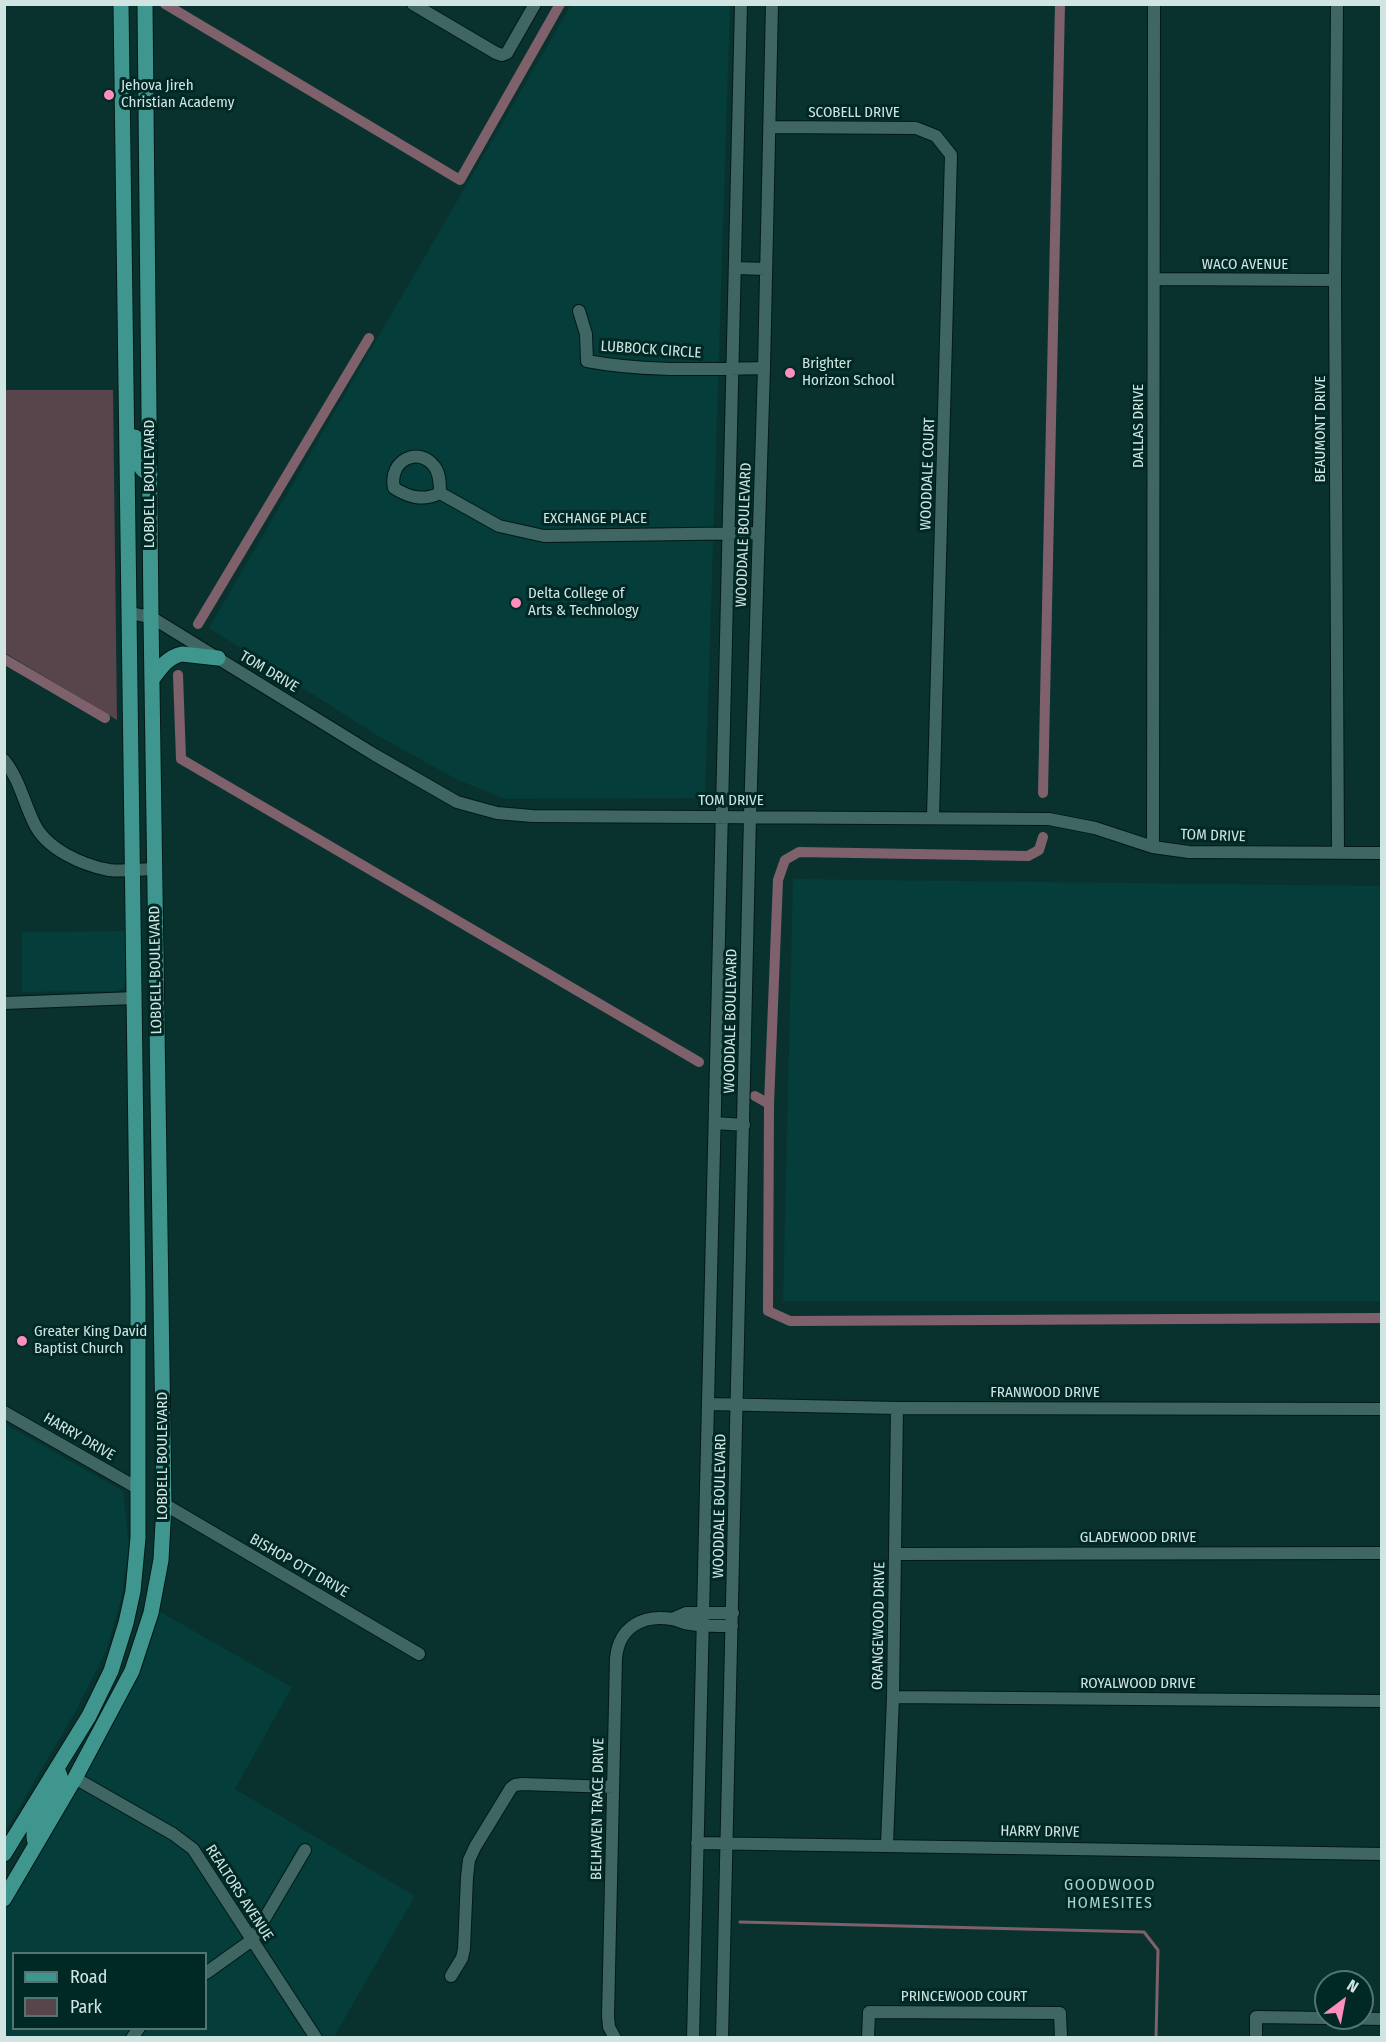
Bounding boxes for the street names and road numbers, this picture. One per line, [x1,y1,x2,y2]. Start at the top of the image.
street label: SCOBELL DRIVE [808,104,900,122]
street label: WACO AVENUE [1202,256,1288,274]
street label: LUBBOCK CIRCLE [600,338,702,362]
street label: BEAUMONT DRIVE [1312,376,1330,482]
street label: DALLAS DRIVE [1130,384,1148,468]
street label: WOODDALE COURT [917,417,939,531]
street label: LOBDELL BOULEVARD [141,420,159,548]
street label: WOODDALE BOULEVARD [732,462,756,608]
street label: EXCHANGE PLACE [543,510,647,528]
street label: TOM DRIVE [236,647,302,697]
street label: TOM DRIVE [698,792,764,810]
street label: TOM DRIVE [1180,826,1246,846]
street label: LOBDELL BOULEVARD [146,906,166,1034]
street label: WOODDALE BOULEVARD [721,948,741,1094]
street label: FRANWOOD DRIVE [990,1384,1100,1402]
street label: LOBDELL BOULEVARD [154,1392,172,1520]
street label: HARRY DRIVE [40,1409,118,1465]
street label: WOODDALE BOULEVARD [710,1433,730,1579]
street label: GLADEWOOD DRIVE [1080,1529,1196,1547]
street label: BISHOP OTT DRIVE [246,1530,352,1602]
street label: ORANGEWOOD DRIVE [869,1562,889,1690]
street label: ROYALWOOD DRIVE [1080,1675,1196,1693]
street label: BELHAVEN TRACE DRIVE [588,1738,608,1880]
street label: HARRY DRIVE [1000,1822,1080,1842]
street label: REALTORS AVENUE [201,1842,277,1944]
street label: PRINCEWOOD COURT [901,1988,1027,2006]

